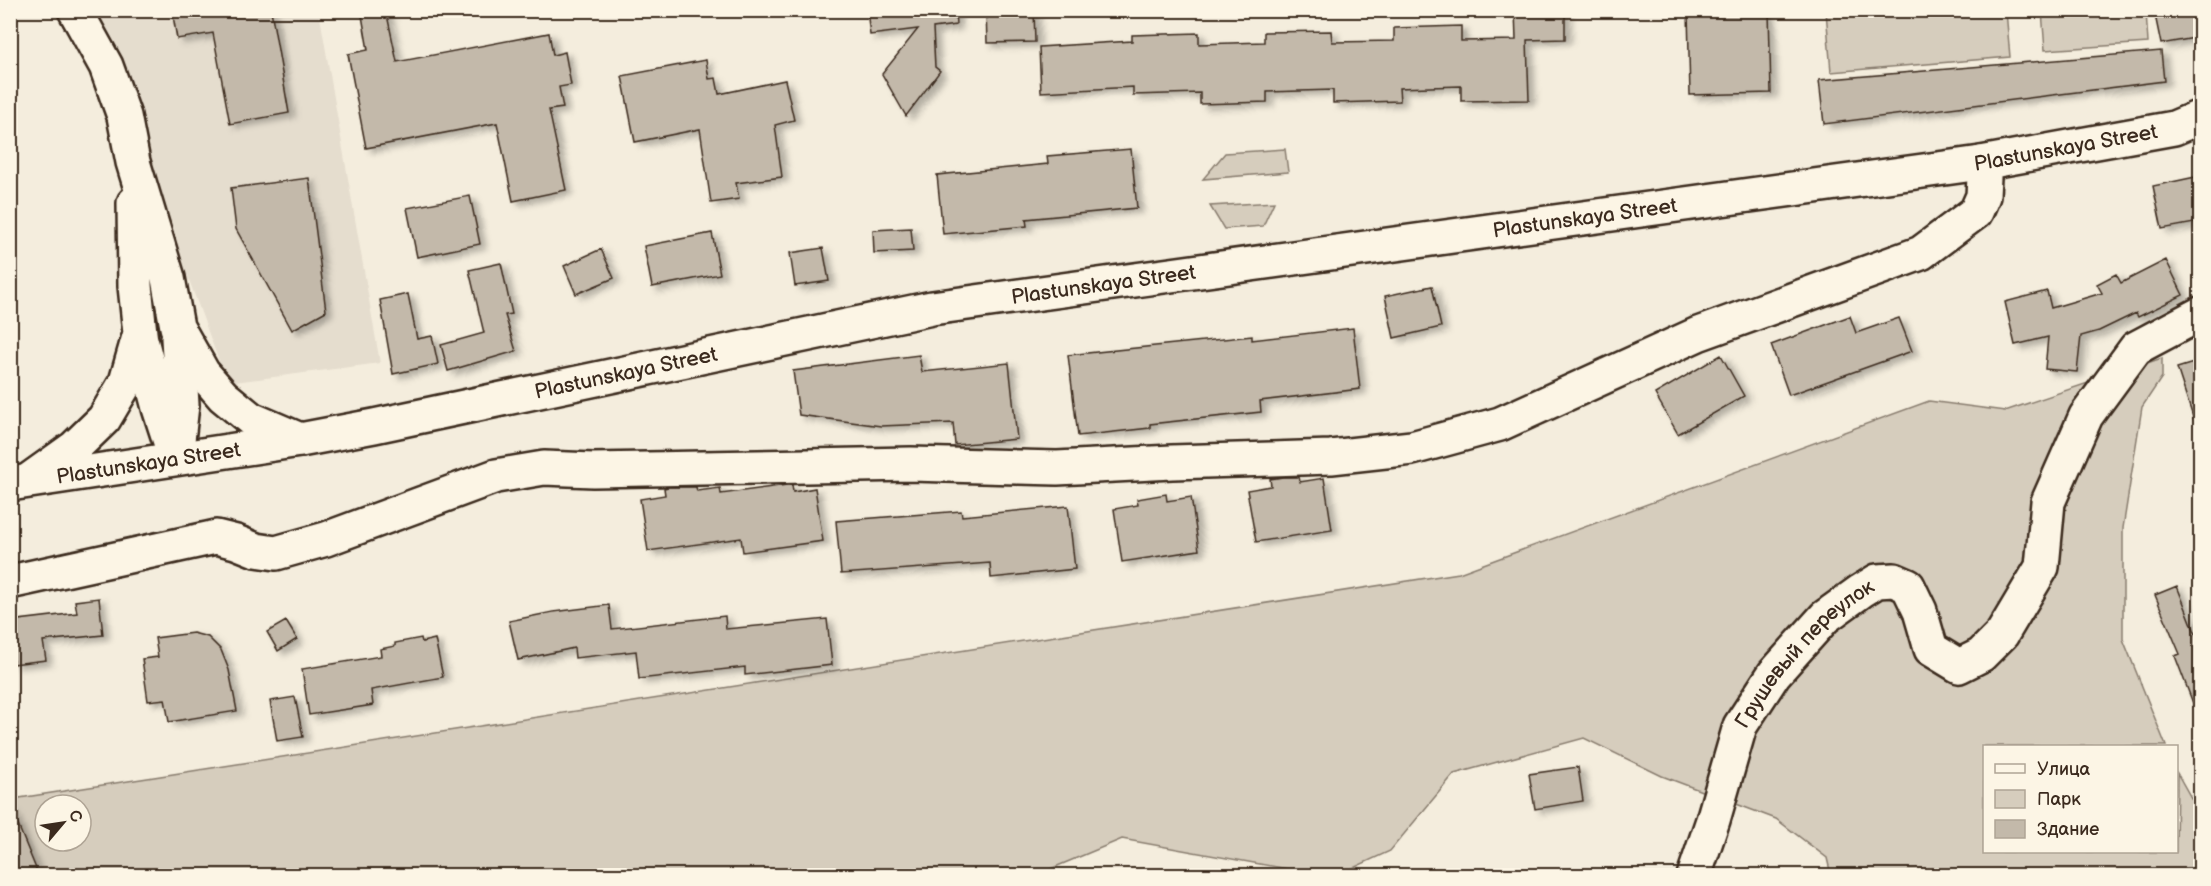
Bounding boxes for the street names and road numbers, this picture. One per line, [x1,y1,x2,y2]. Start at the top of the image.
street label: Plastunskaya Street [1972,119,2160,176]
street label: Plastunskaya Street [1491,193,1679,243]
street label: Plastunskaya Street [1010,259,1198,309]
street label: Plastunskaya Street [532,341,720,404]
street label: Plastunskaya Street [55,437,243,489]
street label: Грушевый переулок [1730,573,1879,733]

